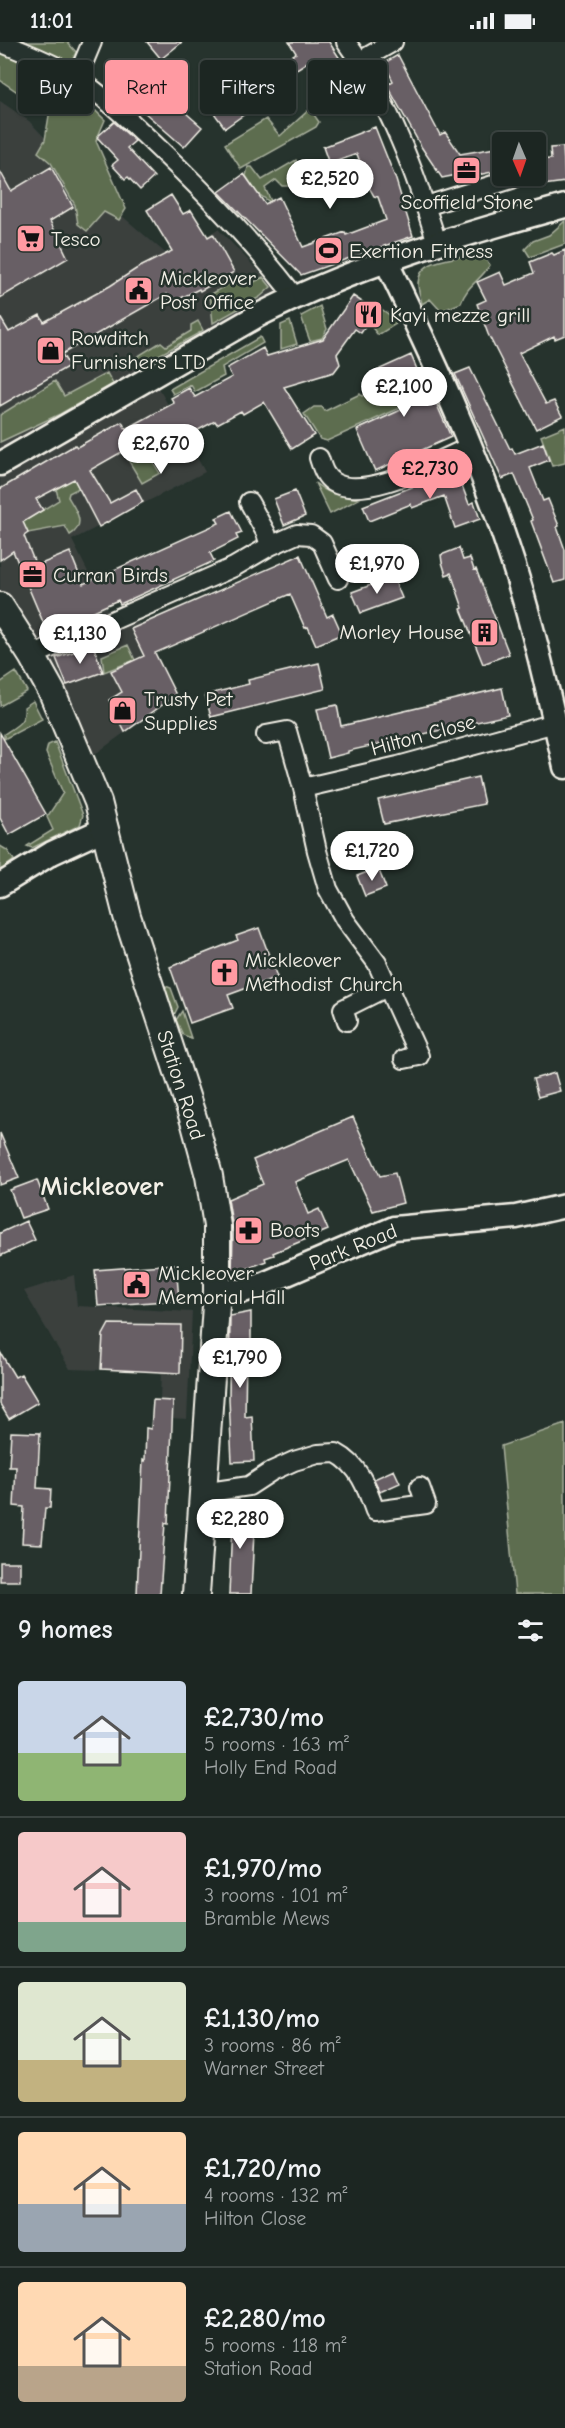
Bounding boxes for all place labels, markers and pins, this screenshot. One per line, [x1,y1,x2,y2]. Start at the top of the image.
office icon: Scoffield Stone [451,155,483,187]
pin: £2,520 [281,159,379,210]
place label: Scoffield Stone [401,190,533,214]
supermarket icon: Tesco [14,223,46,255]
place label: Tesco [51,227,101,251]
sports icon: Exertion Fitness [312,235,344,267]
place label: Exertion Fitness [349,239,493,263]
place label: Mickleover Post Office [160,266,257,314]
public building icon: Mickleover Post Office [123,274,155,306]
restaurant icon: Kayi mezze grill [353,299,385,331]
place label: Kayi mezze grill [390,303,530,327]
place label: Rowditch Furnishers LTD [71,326,206,374]
shop icon: Rowditch Furnishers LTD [34,334,66,366]
pin: £2,100 [355,367,453,418]
pin: £2,670 [112,424,210,475]
pin: £2,730 [381,449,479,500]
pin: £1,970 [328,544,426,595]
office icon: Curran Birds [16,559,48,591]
place label: Curran Birds [53,563,168,587]
pin: £1,130 [31,614,129,665]
building icon: Morley House [469,616,501,648]
place label: Morley House [339,620,464,644]
place label: Trusty Pet Supplies [144,687,234,735]
shop icon: Trusty Pet Supplies [107,695,139,727]
pin: £1,720 [323,831,421,882]
place label: Mickleover Methodist Church [245,948,403,996]
church icon: Mickleover Methodist Church [208,956,240,988]
pharmacy icon: Boots [233,1214,265,1246]
place label: Boots [270,1218,320,1242]
place label: Mickleover Memorial Hall [158,1261,285,1309]
public building icon: Mickleover Memorial Hall [121,1269,153,1301]
pin: £1,790 [191,1338,289,1389]
pin: £2,280 [191,1499,289,1550]

